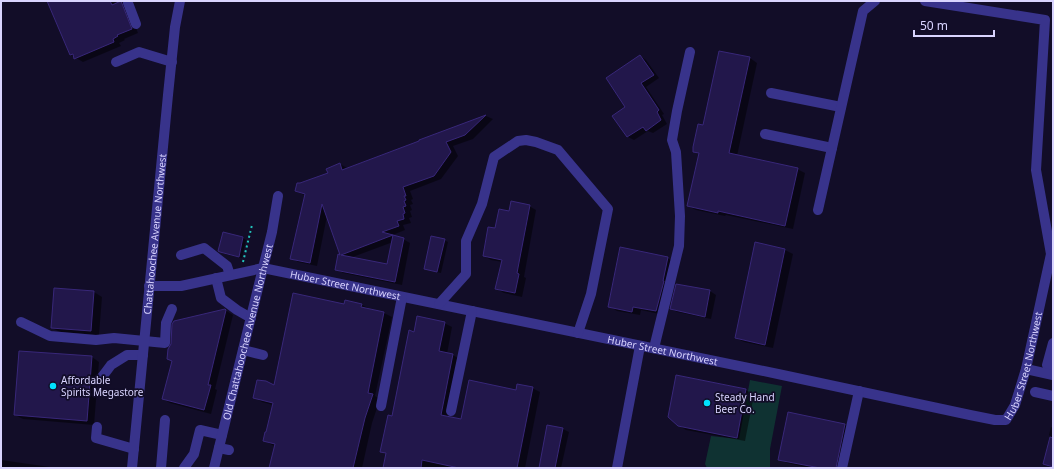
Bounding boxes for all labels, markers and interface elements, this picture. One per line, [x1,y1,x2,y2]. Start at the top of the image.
scale bar [914,12,994,38]
text: 50 m [920,17,948,34]
street label: Chattahoochee Avenue Northwest [140,153,169,315]
street label: Old Chattahoochee Avenue Northwest [219,242,276,421]
street label: Huber Street Northwest [289,267,402,303]
street label: Huber Street Northwest [1001,310,1045,423]
street label: Huber Street Northwest [606,332,719,369]
place label: Affordable Spirits Megastore [61,373,144,399]
marker: Affordable Spirits Megastore [48,381,58,391]
place label: Steady Hand Beer Co. [715,390,775,416]
marker: Steady Hand Beer Co. [702,398,712,408]

